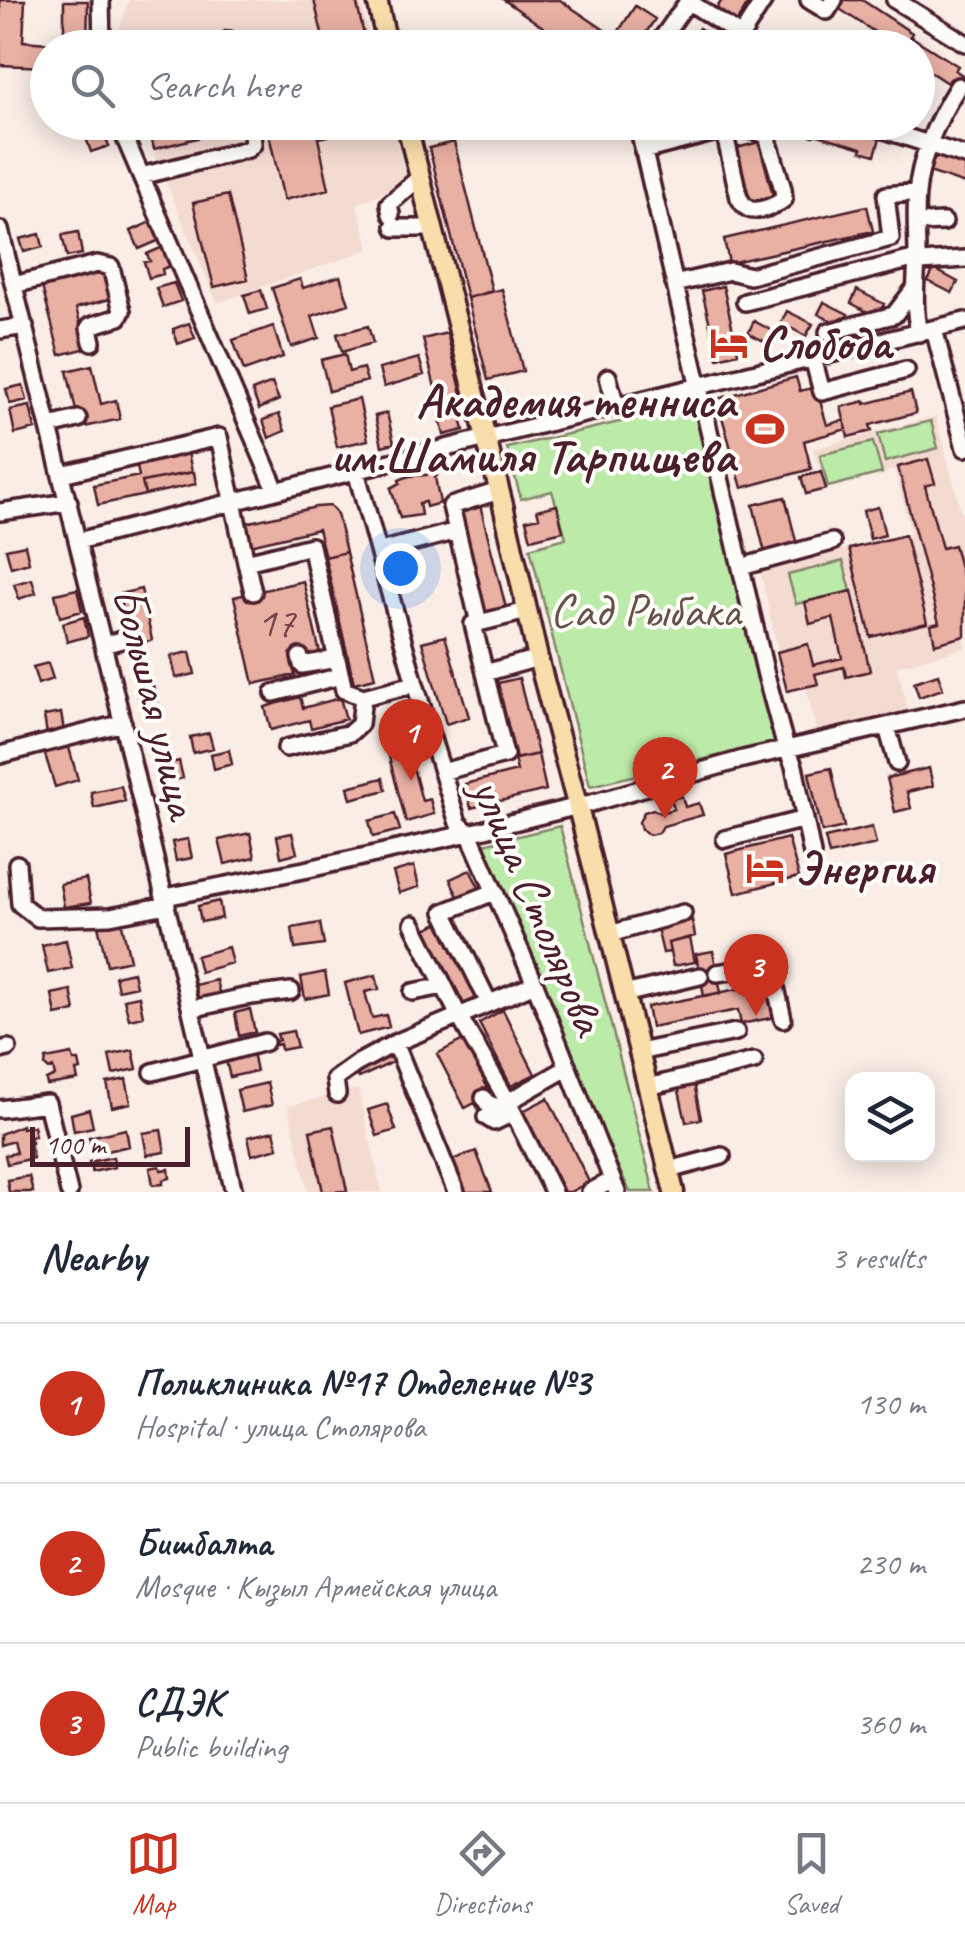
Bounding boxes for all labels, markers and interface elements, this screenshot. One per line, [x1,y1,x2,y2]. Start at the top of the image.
search box [30,30,935,140]
icon: search [65,58,120,113]
text: Search here [145,62,300,109]
place label: Слобода [759,313,895,373]
hotel icon: Слобода [708,322,750,364]
place label: Академия тенниса им.Шамиля Тарпищева [331,371,739,486]
sports icon: Академия тенниса им.Шамиля Тарпищева [744,408,786,450]
your location [375,543,426,594]
street label: Большая улица [98,580,215,828]
park label: Сад Рыбака [550,580,743,640]
house number: 17 [257,596,297,649]
pin: 1 [378,698,444,781]
pin: 2 [632,736,698,819]
street label: улица Столярова [457,766,621,1046]
place label: Энергия [795,838,937,898]
hotel icon: Энергия [744,847,786,889]
pin: 3 [724,934,788,1016]
map controls [845,1072,935,1162]
button: layers [845,1072,935,1162]
scale bar [30,1122,190,1166]
text: 100 m [45,1127,105,1162]
text: Nearby [40,1231,146,1284]
text: 3 results [831,1237,925,1278]
text: Поликлиника №17 Отделение №3 [135,1359,590,1406]
text: 1 [65,1383,80,1424]
text: 130 m [856,1383,925,1424]
text: Hospital · улица Столярова [135,1406,426,1447]
text: Бишбалта [135,1519,272,1566]
text: 2 [65,1543,80,1584]
text: 230 m [856,1543,925,1584]
text: Mosque · Кызыл Армейская улица [135,1566,496,1607]
text: СДЭК [135,1679,222,1726]
text: 3 [65,1703,80,1744]
text: 360 m [856,1703,925,1744]
text: Public building [135,1726,287,1767]
tab: Map [126,1826,181,1921]
tab: Directions [434,1826,531,1921]
tab: Saved [784,1826,839,1921]

